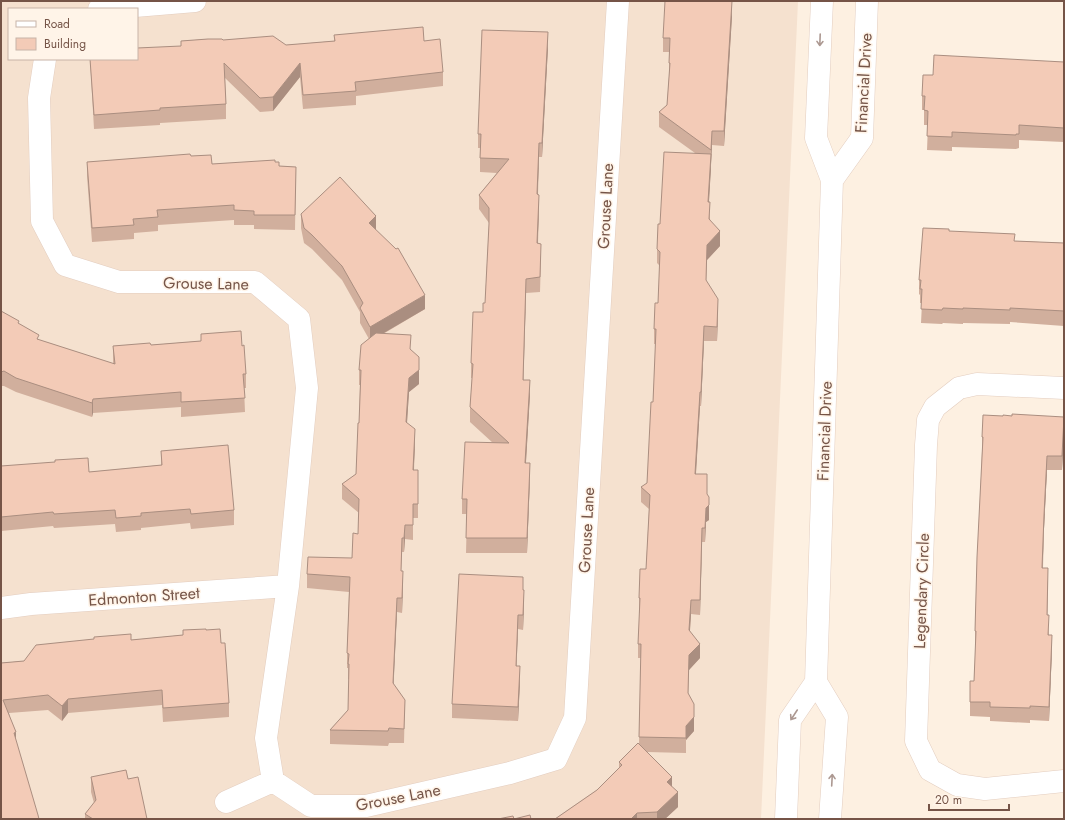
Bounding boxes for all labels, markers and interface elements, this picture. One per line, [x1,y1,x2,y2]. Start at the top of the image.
legend [8,8,138,60]
text: Road [44,15,70,33]
street label: Financial Drive [849,32,878,134]
one-way arrow [816,33,824,46]
text: Building [44,35,86,53]
street label: Grouse Lane [592,163,619,249]
street label: Grouse Lane [163,271,249,296]
street label: Financial Drive [811,381,838,481]
street label: Grouse Lane [573,487,600,573]
street label: Legendary Circle [908,533,935,649]
street label: Edmonton Street [88,581,201,612]
one-way arrow [790,709,798,720]
one-way arrow [829,774,836,787]
street label: Grouse Lane [354,778,442,817]
scale bar [929,786,1009,812]
text: 20 m [935,791,962,809]

